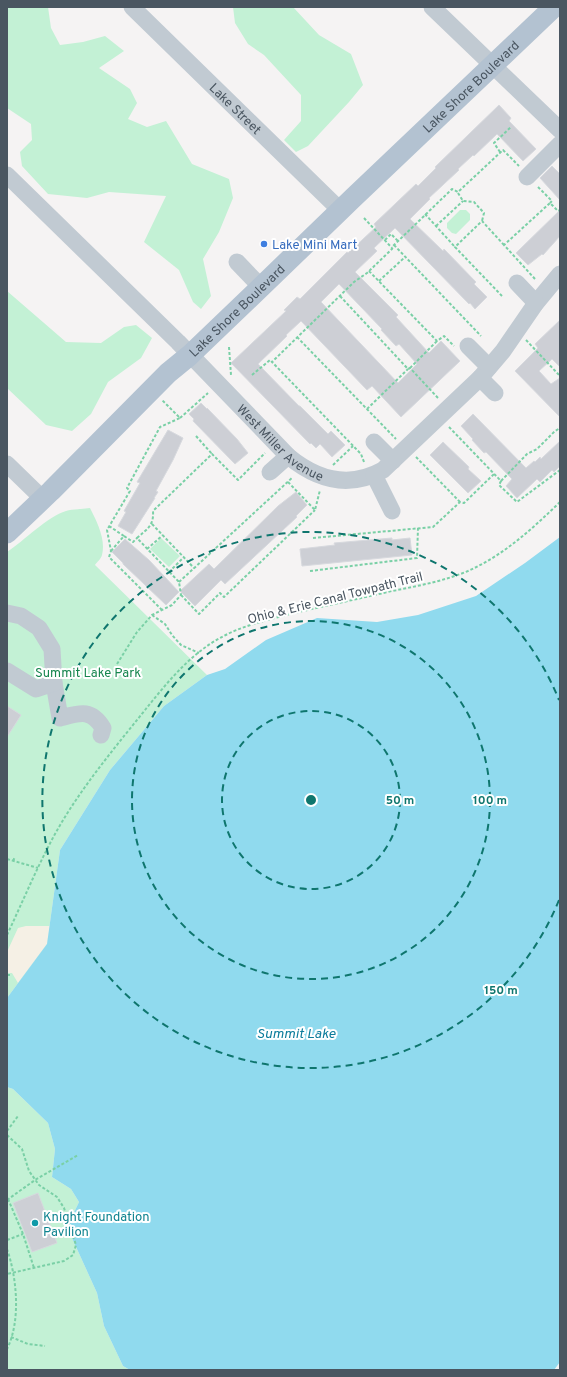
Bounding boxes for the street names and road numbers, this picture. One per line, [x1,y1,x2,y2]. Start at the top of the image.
street label: Lake Shore Boulevard [421,38,523,137]
street label: Lake Street [205,81,264,139]
street label: Lake Shore Boulevard [187,262,289,361]
street label: West Miller Avenue [232,402,325,486]
street label: Ohio & Erie Canal Towpath Trail [246,569,425,629]

